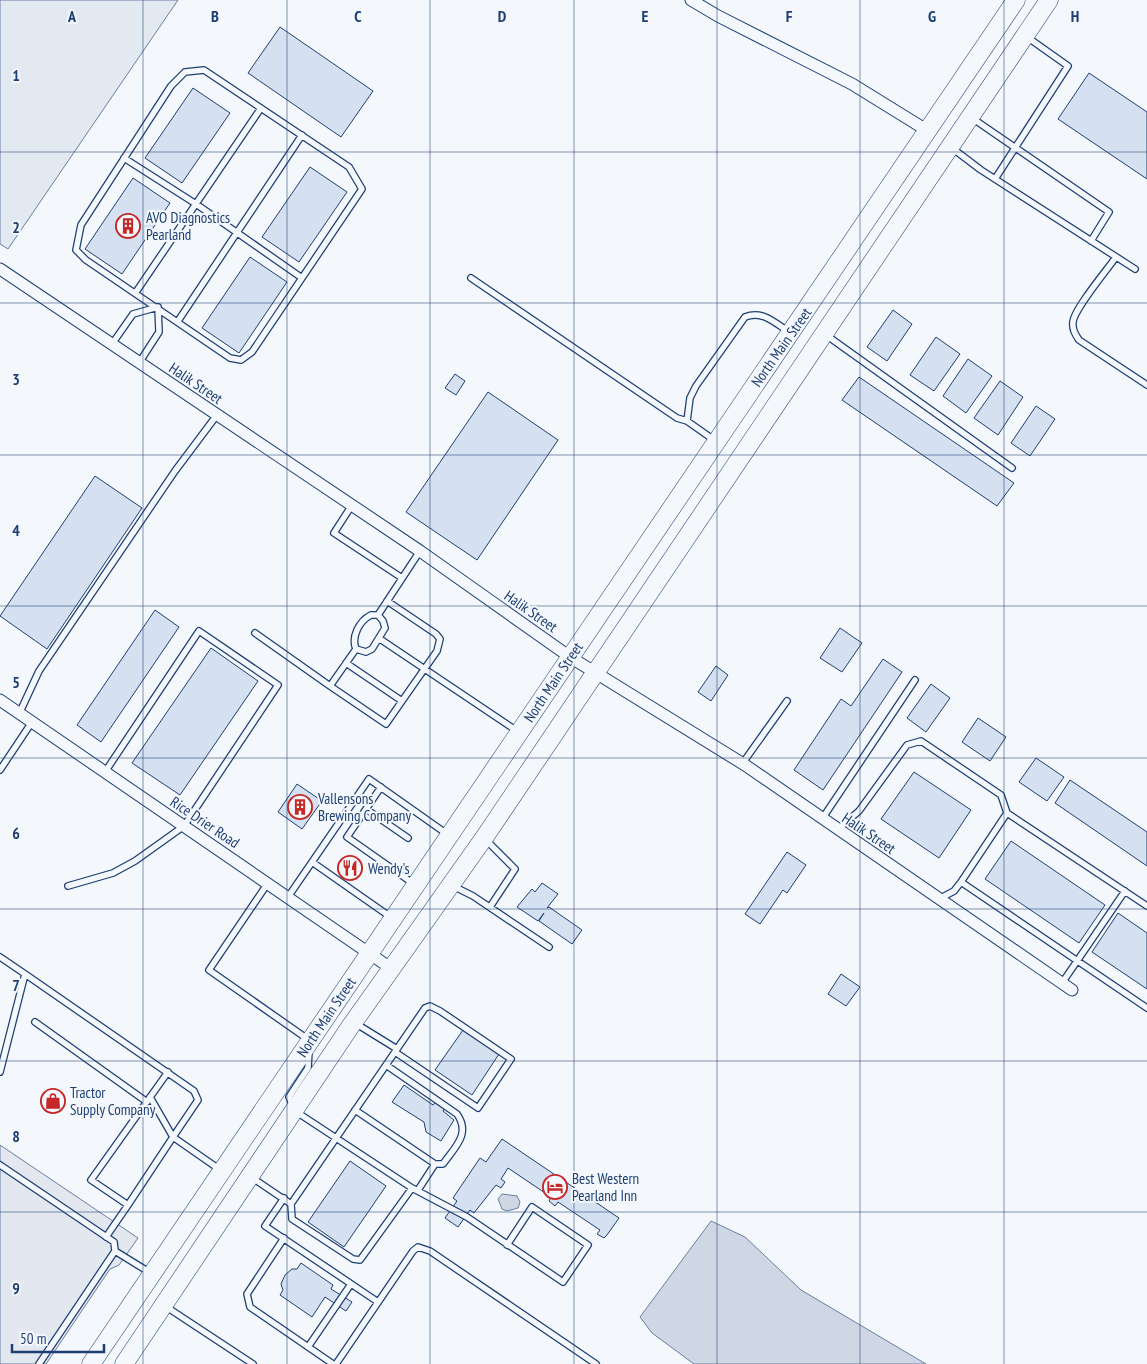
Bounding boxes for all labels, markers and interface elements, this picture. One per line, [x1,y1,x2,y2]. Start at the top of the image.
text: A [67,6,77,26]
text: B [211,6,219,26]
text: C [354,6,362,26]
text: D [498,6,507,26]
text: E [642,6,649,26]
text: F [786,6,793,26]
text: G [928,6,936,26]
text: H [1071,6,1079,26]
text: 1 [12,65,20,85]
place label: AVO Diagnostics Pearland [146,208,230,244]
building icon: AVO Diagnostics Pearland [115,213,141,239]
text: 2 [12,217,20,237]
street label: North Main Street [747,304,815,390]
street label: Halik Street [166,358,226,408]
text: 3 [12,369,20,389]
text: 4 [12,520,20,540]
street label: Halik Street [501,586,561,636]
street label: North Main Street [519,638,587,726]
text: 5 [12,672,20,692]
place label: Vallensons Brewing Company [317,789,411,825]
street label: Rice Drier Road [167,792,243,852]
building icon: Vallensons Brewing Company [287,794,313,820]
street label: Halik Street [839,808,899,858]
text: 6 [12,823,20,843]
restaurant icon: Wendy's [337,855,363,881]
place label: Wendy's [368,859,409,878]
street label: North Main Street [292,973,360,1061]
text: 7 [12,975,20,995]
place label: Tractor Supply Company [70,1083,156,1119]
shop icon: Tractor Supply Company [40,1088,66,1114]
text: 8 [12,1126,20,1146]
place label: Best Western Pearland Inn [572,1169,639,1205]
hotel icon: Best Western Pearland Inn [542,1174,568,1200]
text: 9 [12,1278,20,1298]
scale bar [12,1322,105,1354]
text: 50 m [20,1329,46,1348]

